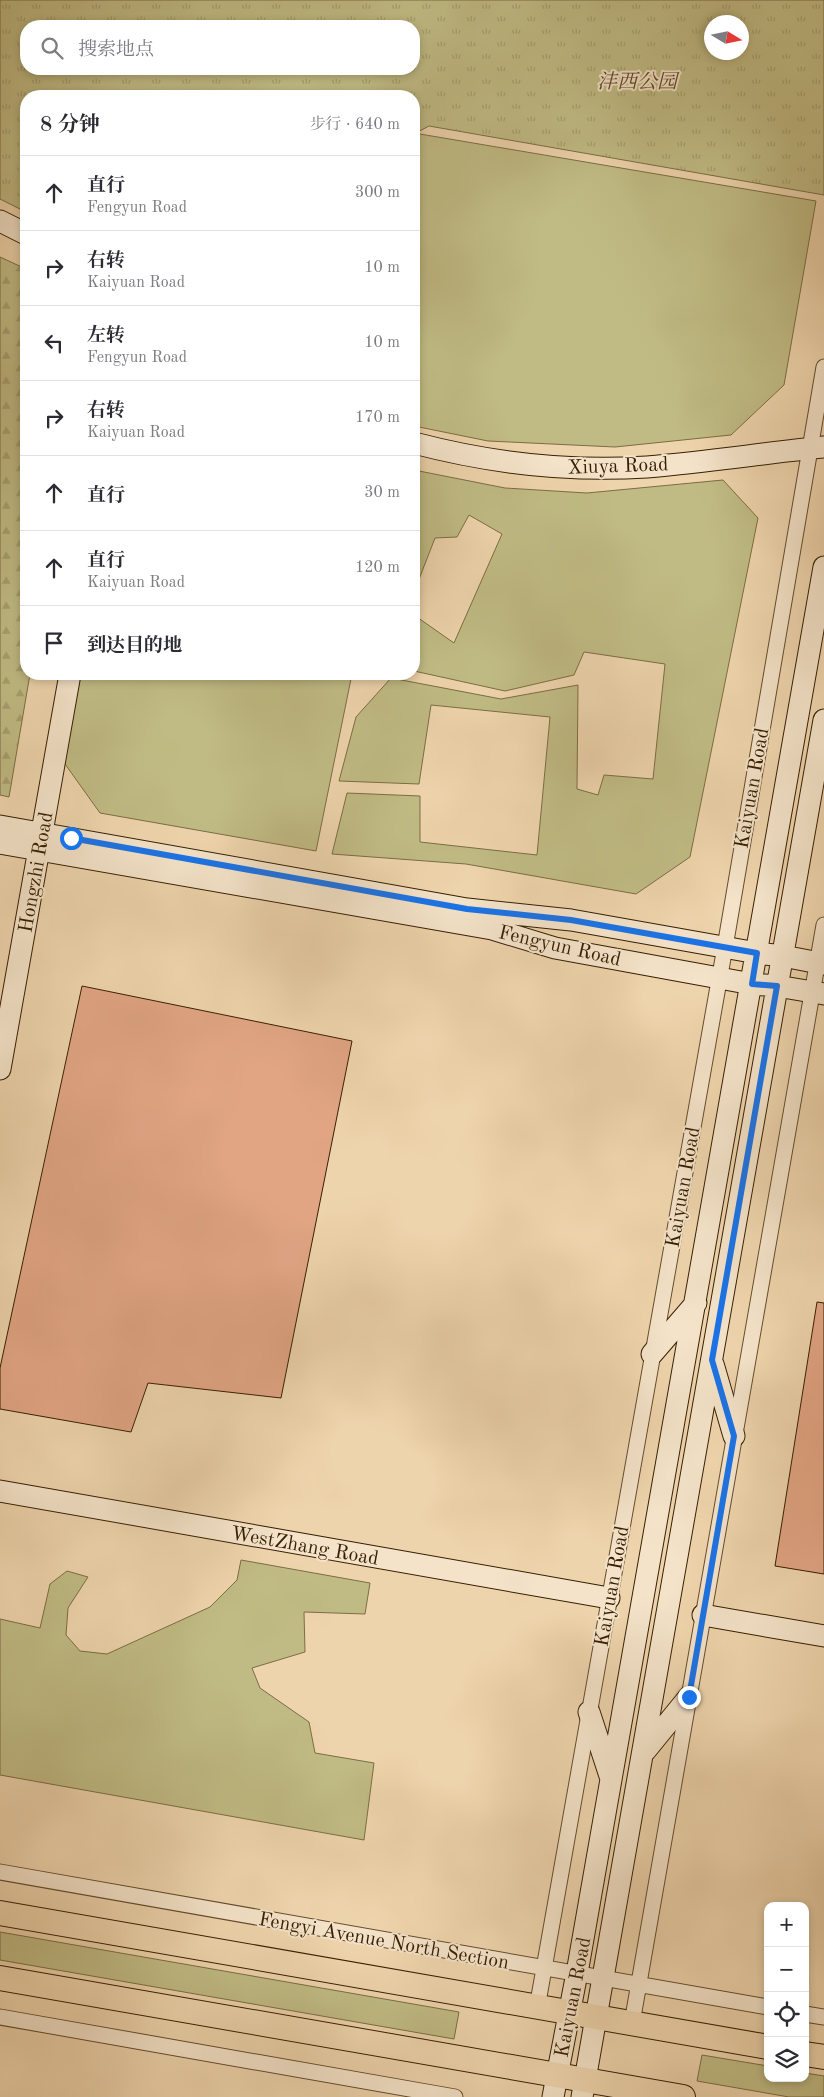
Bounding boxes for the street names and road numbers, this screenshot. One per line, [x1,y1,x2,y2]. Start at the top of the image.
street label: Xiuya Road [567,455,669,479]
street label: Kaiyuan Road [732,726,773,850]
street label: Hongzhi Road [16,810,57,934]
street label: Fengyun Road [496,923,623,971]
street label: Kaiyuan Road [663,1125,704,1249]
street label: WestZhang Road [229,1524,380,1570]
street label: Kaiyuan Road [592,1524,633,1648]
street label: Fengyi Avenue North Section [257,1910,511,1974]
street label: Kaiyuan Road [552,1935,595,2059]

